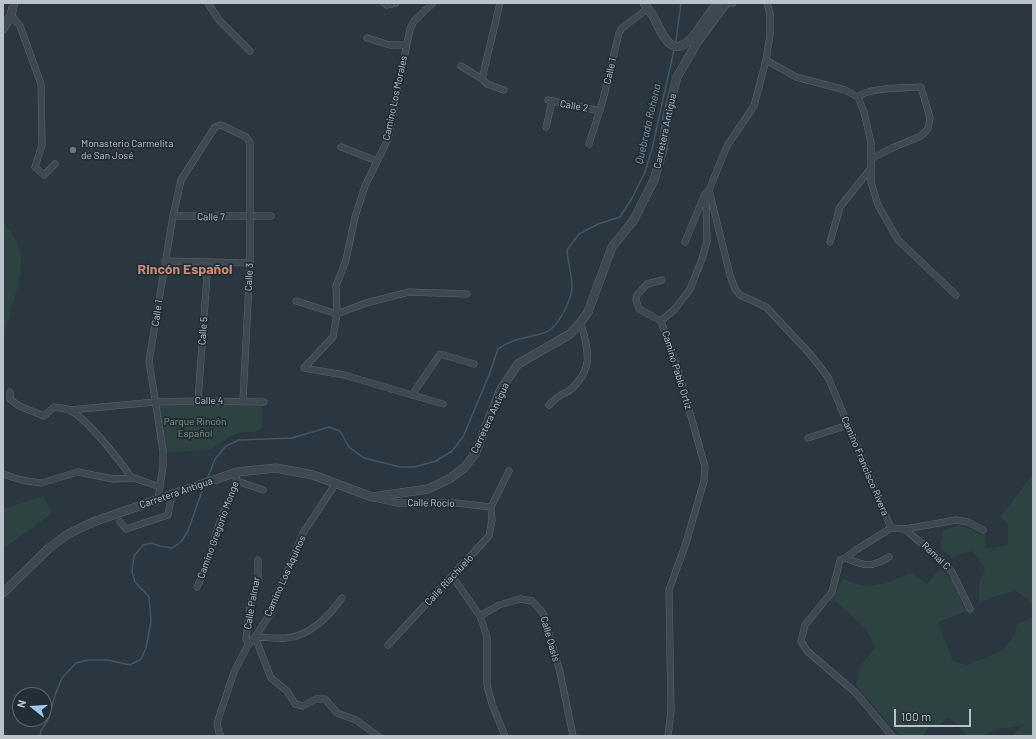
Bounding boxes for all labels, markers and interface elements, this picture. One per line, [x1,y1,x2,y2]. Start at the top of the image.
street label: Camino Los Morales [380,55,410,141]
street label: Calle 1 [601,57,619,85]
water label: Quebrada Rohena [632,83,664,165]
street label: Carretera Antigua [651,92,679,170]
street label: Calle 2 [559,98,589,114]
place label: Monasterio Carmelita de San José [81,138,173,162]
marker: Monasterio Carmelita de San José [68,145,78,155]
street label: Calle 7 [197,211,225,223]
district label: Rincón Español [138,261,232,277]
street label: Calle 3 [243,263,255,291]
street label: Calle 1 [149,299,165,327]
street label: Calle 5 [196,317,210,345]
street label: Camino Pablo Ortiz [659,329,695,411]
street label: Carretera Antigua [468,381,512,455]
street label: Calle 4 [195,395,223,407]
street label: Camino Francisco Rivera [839,415,891,517]
park label: Parque Rincón Español [164,416,226,440]
street label: Carretera Antigua [138,475,214,511]
street label: Camino Gregorio Monge [195,480,241,580]
street label: Calle Rocío [407,497,455,509]
street label: Camino Los Aquinos [262,534,308,618]
street label: Ramal C [919,540,953,572]
street label: Calle Riachuelo [422,552,476,608]
street label: Calle Palmar [241,576,263,630]
street label: Calle Oasis [538,615,562,663]
north arrow [12,687,52,727]
text: N [14,698,28,709]
scale bar [896,701,973,727]
text: 100 m [901,709,931,723]

